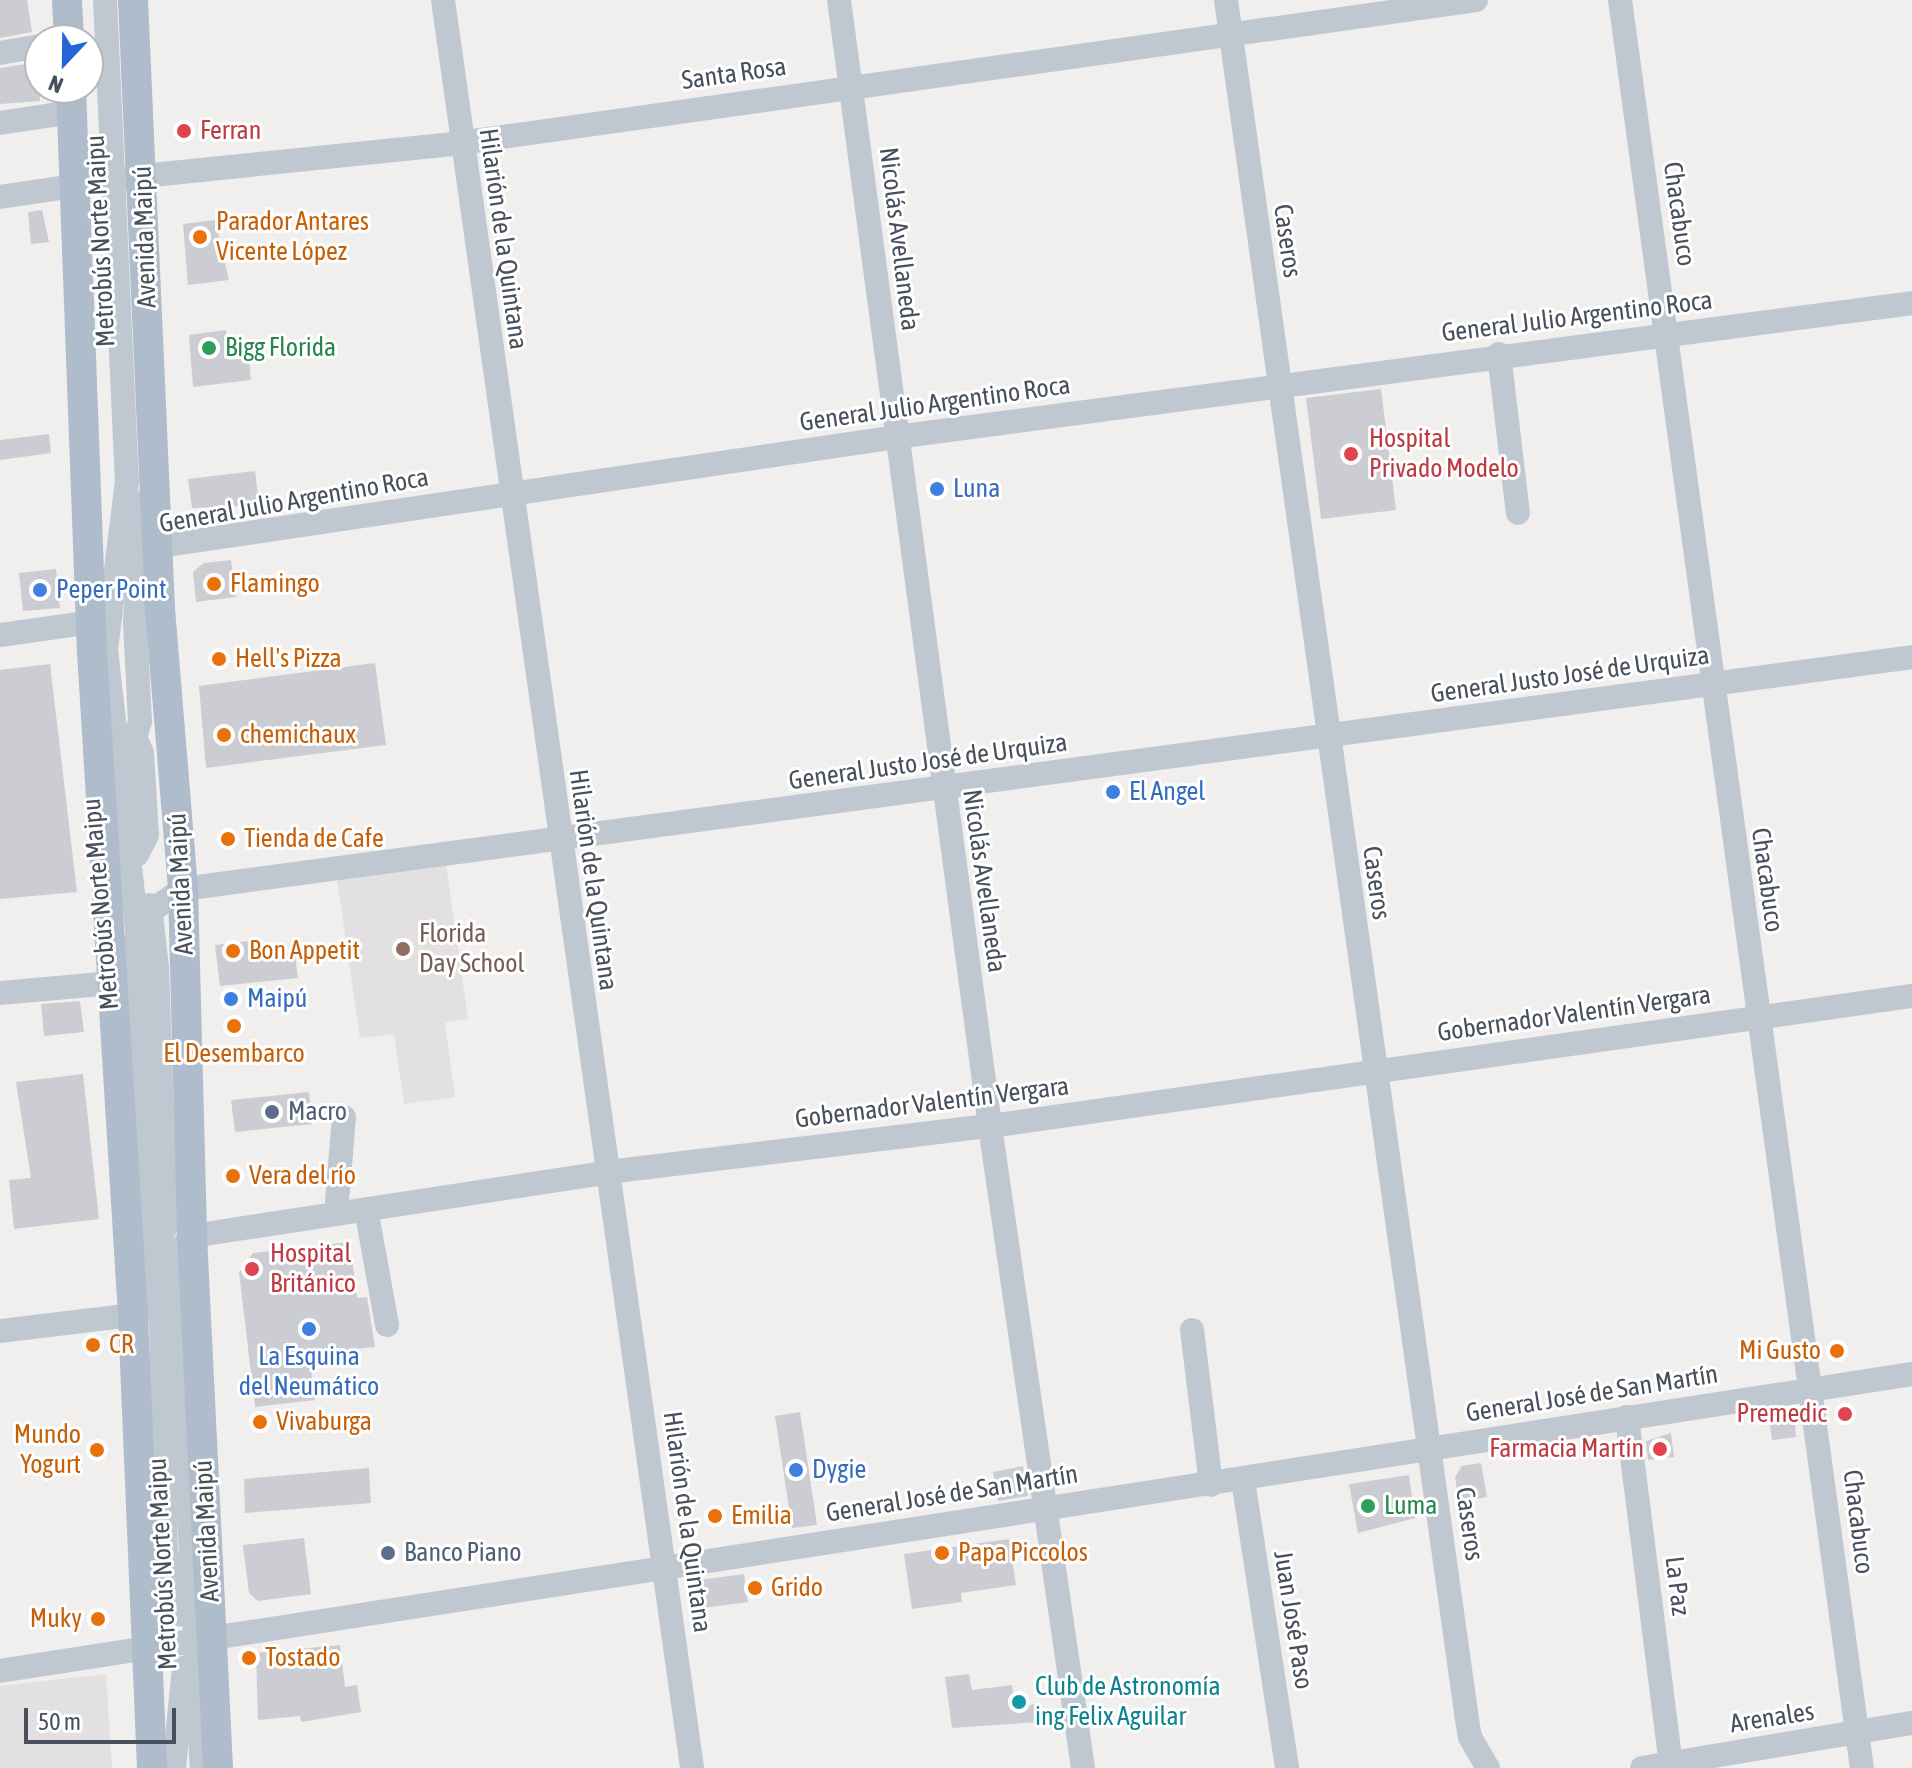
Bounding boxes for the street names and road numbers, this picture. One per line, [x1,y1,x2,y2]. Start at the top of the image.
street label: Santa Rosa [680,51,788,97]
street label: Hilarión de la Quintana [472,126,534,352]
street label: Metrobús Norte Maipu [80,134,122,348]
street label: Nicolás Avellaneda [872,146,926,332]
street label: Chacabuco [1656,160,1702,268]
street label: Avenida Maipú [127,166,163,308]
street label: Caseros [1266,202,1308,280]
street label: General Julio Argentino Roca [1440,285,1714,349]
street label: General Julio Argentino Roca [798,370,1072,438]
street label: General Julio Argentino Roca [157,462,431,540]
street label: General Justo José de Urquiza [1429,640,1711,710]
street label: General Justo José de Urquiza [787,727,1069,797]
street label: Hilarión de la Quintana [562,767,624,993]
street label: Nicolás Avellaneda [956,788,1012,974]
street label: Metrobús Norte Maipu [76,797,126,1011]
street label: Avenida Maipú [162,812,200,956]
street label: Chacabuco [1744,826,1790,934]
street label: Caseros [1355,844,1397,922]
street label: Gobernador Valentín Vergara [1435,979,1713,1049]
street label: Gobernador Valentín Vergara [793,1071,1071,1135]
street label: General José de San Martín [1464,1359,1720,1429]
street label: Hilarión de la Quintana [656,1409,718,1635]
street label: Metrobús Norte Maipu [142,1457,184,1671]
street label: Avenida Maipú [188,1459,226,1603]
street label: General José de San Martín [824,1459,1080,1529]
street label: Chacabuco [1836,1468,1880,1576]
street label: Caseros [1448,1485,1490,1563]
street label: Juan José Paso [1267,1548,1319,1692]
street label: La Paz [1658,1555,1696,1617]
street label: Arenales [1728,1696,1816,1740]

